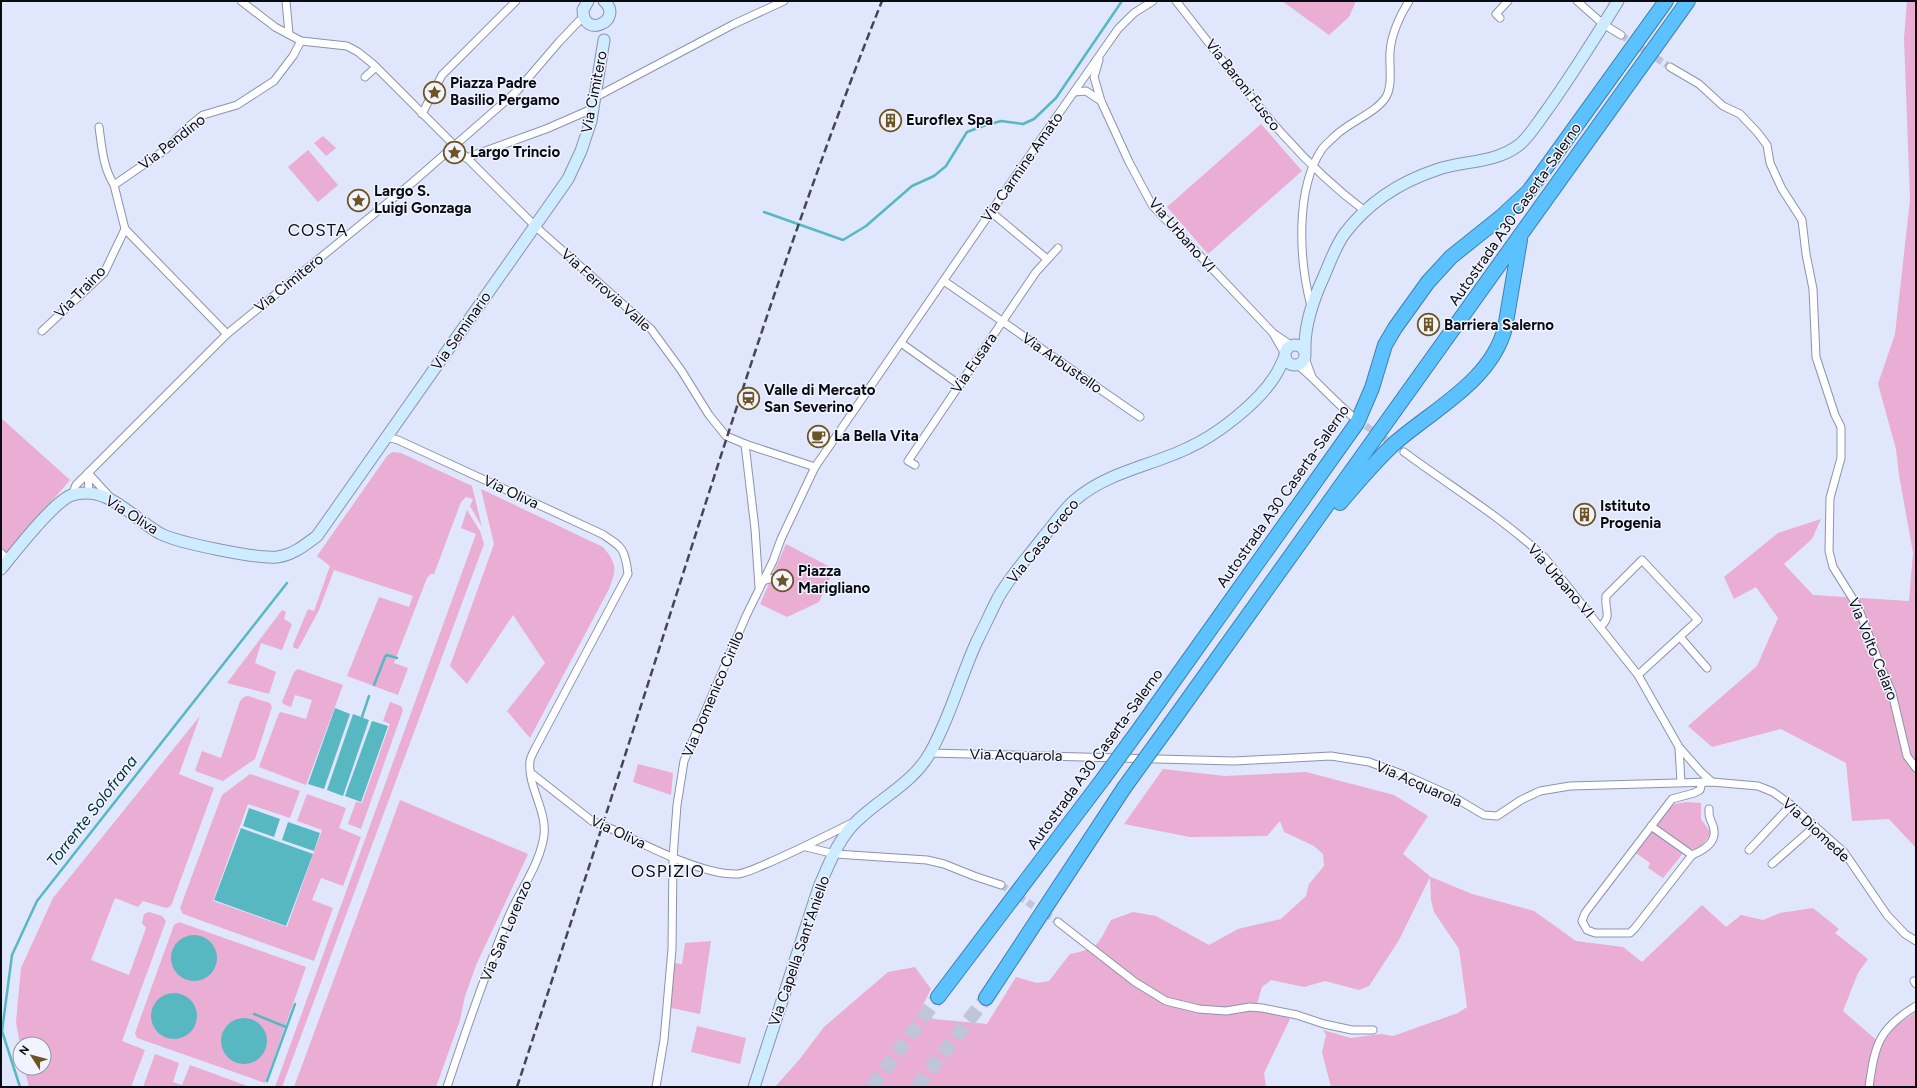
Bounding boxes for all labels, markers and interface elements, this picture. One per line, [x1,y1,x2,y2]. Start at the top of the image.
street label: Via Baroni Fusco [1202,36,1285,135]
street label: Via Cimitero [577,49,611,135]
place label: Piazza Padre Basilio Pergamo [450,74,560,109]
place icon: Piazza Padre Basilio Pergamo [421,79,447,105]
building icon: Euroflex Spa [877,107,903,133]
street label: Via Carmine Amato [977,108,1067,225]
street label: Via Pendino [135,110,209,174]
place label: Euroflex Spa [906,111,993,129]
street label: Autostrada A30 Caserta-Salerno [1445,119,1585,309]
place icon: Largo Trincio [442,139,468,165]
place label: Largo Trincio [470,143,560,161]
place label: Largo S. Luigi Gonzaga [374,182,472,217]
place icon: Largo S. Luigi Gonzaga [346,187,372,213]
street label: Via Urbano VI [1145,194,1219,276]
district label: COSTA [288,220,348,240]
street label: Via Ferrovia Valle [557,245,655,335]
street label: Via Cimitero [251,250,327,316]
street label: Via Traino [51,262,110,322]
street label: Via Seminario [427,288,495,374]
building icon: Barriera Salerno [1416,312,1442,338]
place label: Barriera Salerno [1444,316,1554,334]
street label: Via Fusara [947,329,1001,397]
street label: Via Arbustello [1018,329,1106,397]
place label: Valle di Mercato San Severino [764,381,876,416]
station icon: Valle di Mercato San Severino [736,386,762,412]
street label: Autostrada A30 Caserta-Salerno [1213,401,1353,591]
cafe icon: La Bella Vita [806,423,832,449]
place label: La Bella Vita [834,427,919,445]
street label: Via Oliva [480,471,542,513]
street label: Via Oliva [102,492,162,538]
street label: Via Casa Greco [1003,495,1083,587]
place label: Istituto Progenia [1600,497,1661,532]
building icon: Istituto Progenia [1571,502,1597,528]
street label: Via Urbano VI [1524,540,1598,622]
place label: Piazza Marigliano [798,562,871,597]
place icon: Piazza Marigliano [769,567,795,593]
street label: Via Volto Celaro [1844,595,1902,703]
street label: Via Domenico Cirillo [678,628,748,760]
street label: Autostrada A30 Caserta-Salerno [1023,665,1167,853]
street label: Via Acquarola [969,745,1063,765]
water label: Torrente Solofrana [43,752,141,870]
street label: Via Acquarola [1373,757,1465,811]
street label: Via Diomede [1779,794,1853,866]
street label: Via Oliva [587,811,649,853]
district label: OSPIZIO [631,861,705,881]
street label: Via Capella Sant'Aniello [765,873,833,1029]
street label: Via San Lorenzo [477,877,536,984]
north arrow [12,1036,52,1076]
text: N [17,1043,32,1058]

